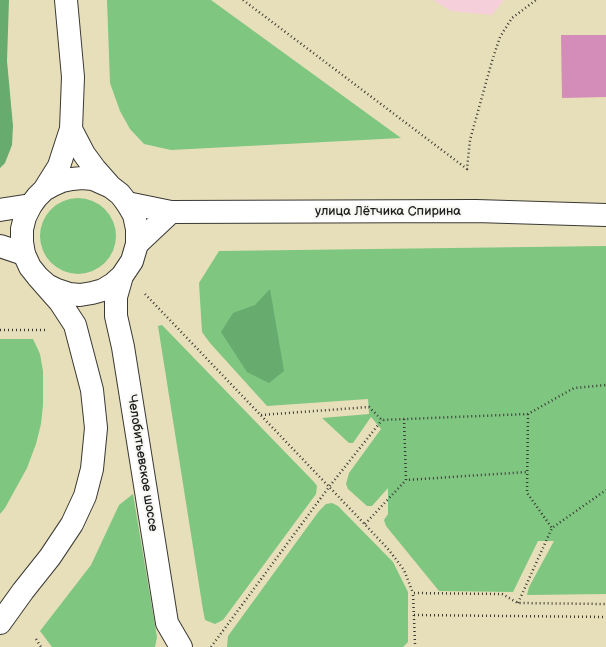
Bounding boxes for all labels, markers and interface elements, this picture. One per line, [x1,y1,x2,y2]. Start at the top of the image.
street label: улица Лётчика Спирина [315,204,461,220]
street label: Челобитьевское шоссе [123,393,161,533]

